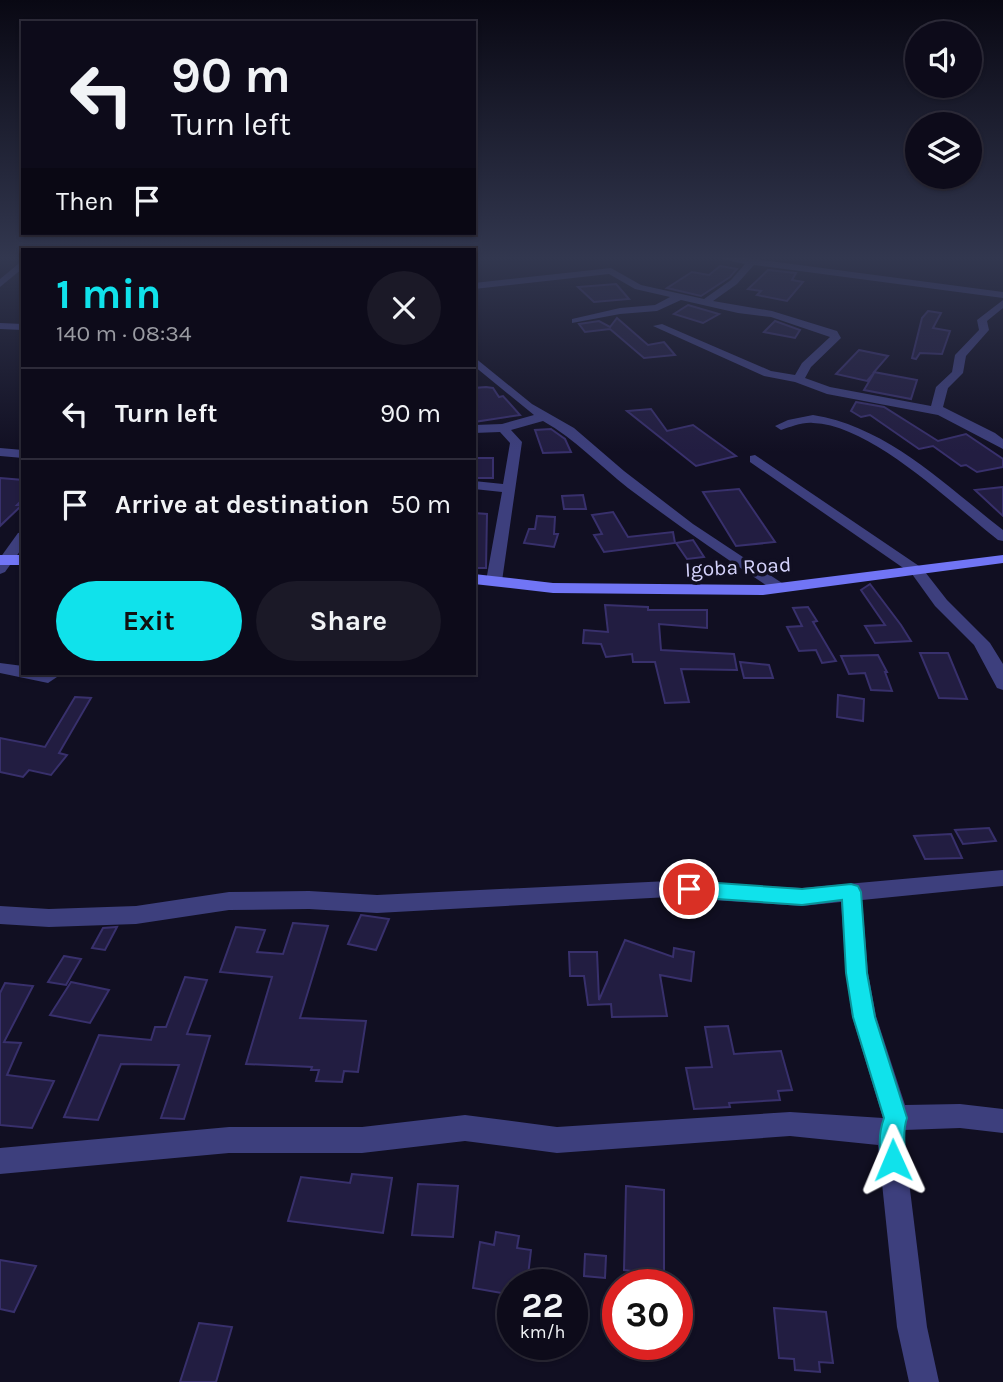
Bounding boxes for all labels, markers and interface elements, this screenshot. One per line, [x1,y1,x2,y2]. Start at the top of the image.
map controls [905,21,982,189]
button: sound [905,21,982,98]
text: 90 m [171,47,291,104]
icon: left [56,49,147,140]
text: Turn left [171,106,291,143]
button: layers [905,112,982,189]
icon: arrive [128,182,166,220]
text: Then [56,186,114,217]
text: 1 min [56,269,161,319]
button: close [367,271,441,345]
text: 140 m · 08:34 [56,320,192,347]
icon: left [56,395,94,433]
text: Turn left [115,398,217,429]
text: 90 m [380,398,441,429]
icon: arrive [56,486,94,524]
text: Arrive at destination [115,489,369,520]
text: 50 m [390,489,451,520]
street label: Igoba Road [684,552,792,582]
button: Exit [56,581,242,661]
button: Share [256,581,441,661]
pin [659,859,719,919]
icon: arrive [670,870,708,908]
position arrow [856,1123,930,1197]
speed limit sign: 30 [602,1269,693,1360]
text: 22 [521,1285,564,1326]
text: km/h [520,1321,565,1343]

